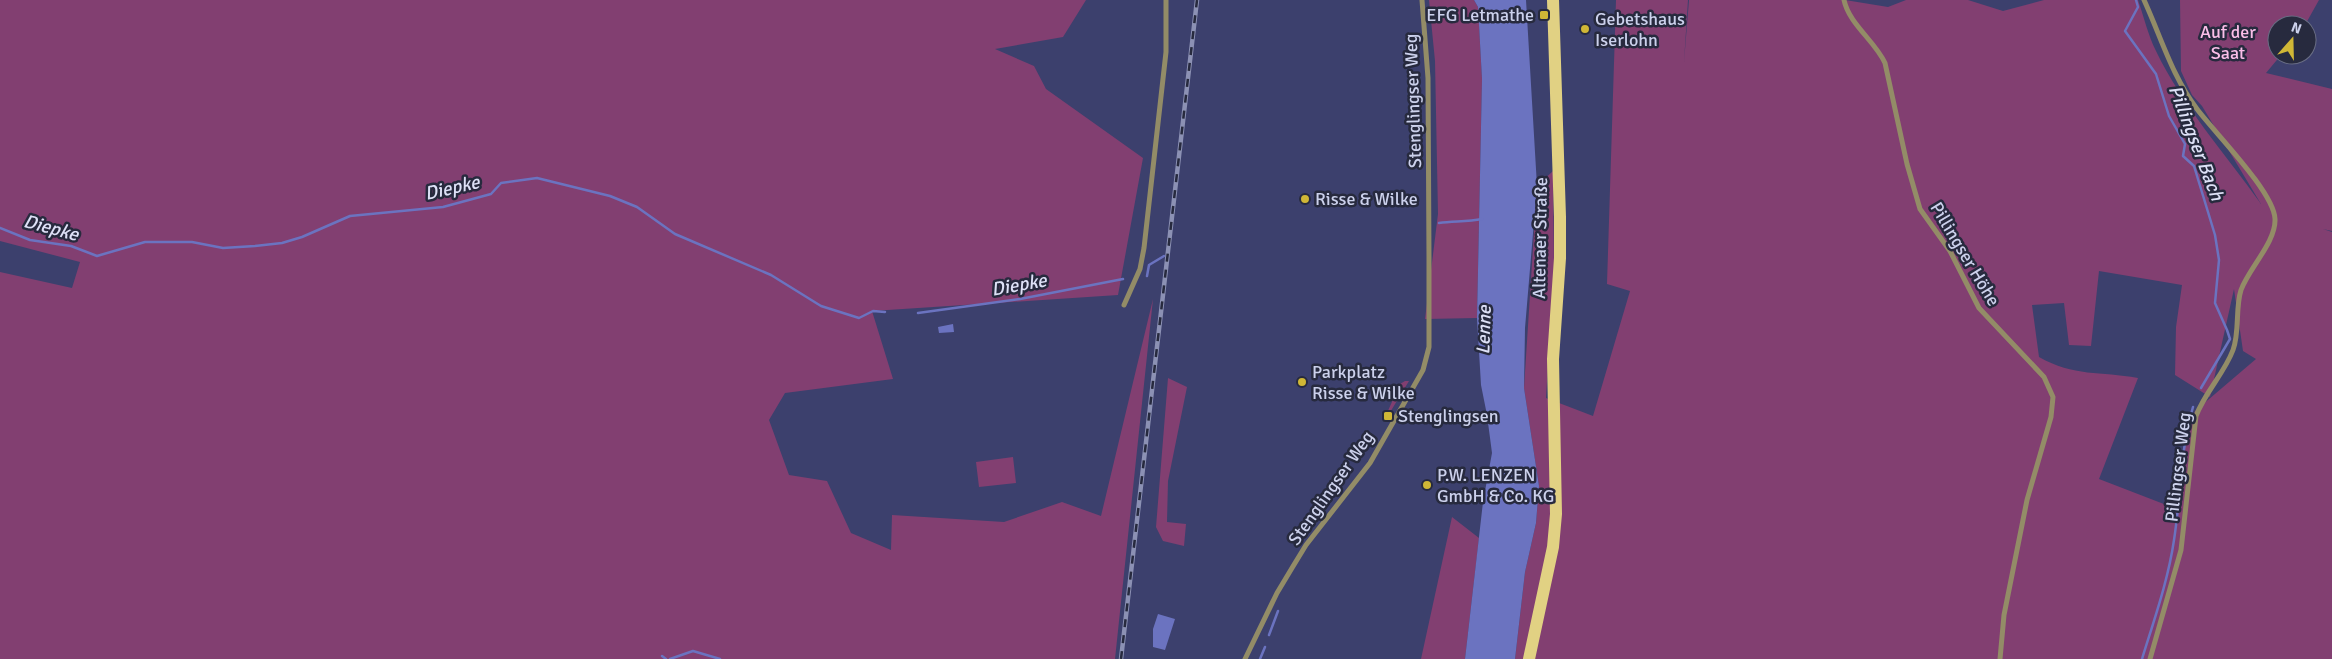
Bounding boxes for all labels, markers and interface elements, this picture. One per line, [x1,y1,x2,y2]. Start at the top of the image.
place label: EFG Letmathe [1426,4,1534,26]
place label: Gebetshaus Iserlohn [1595,8,1685,51]
marker: EFG Letmathe [1538,9,1550,21]
north arrow [2267,15,2317,65]
text: N [2289,19,2304,38]
park label: Auf der Saat [2200,21,2256,64]
marker: Gebetshaus Iserlohn [1579,23,1591,35]
street label: Stenglingser Weg [1400,33,1426,169]
water label: Pillingser Bach [2163,82,2229,205]
water label: Diepke [422,170,483,206]
street label: Altenaer Straße [1528,177,1552,299]
place label: Risse & Wilke [1315,188,1418,210]
marker: Risse & Wilke [1299,193,1311,205]
street label: Pillingser Höhe [1925,198,2005,310]
water label: Diepke [21,209,82,247]
water label: Diepke [989,268,1050,302]
water label: Lenne [1471,304,1497,355]
place label: Parkplatz Risse & Wilke [1312,361,1415,404]
marker: Parkplatz Risse & Wilke [1296,376,1308,388]
place label: Stenglingsen [1398,405,1499,427]
marker: Stenglingsen [1382,410,1394,422]
street label: Pillingser Weg [2160,411,2196,523]
street label: Stenglingser Weg [1283,427,1379,549]
place label: P.W. LENZEN GmbH & Co. KG [1437,464,1554,507]
marker: P.W. LENZEN GmbH & Co. KG [1421,479,1433,491]

